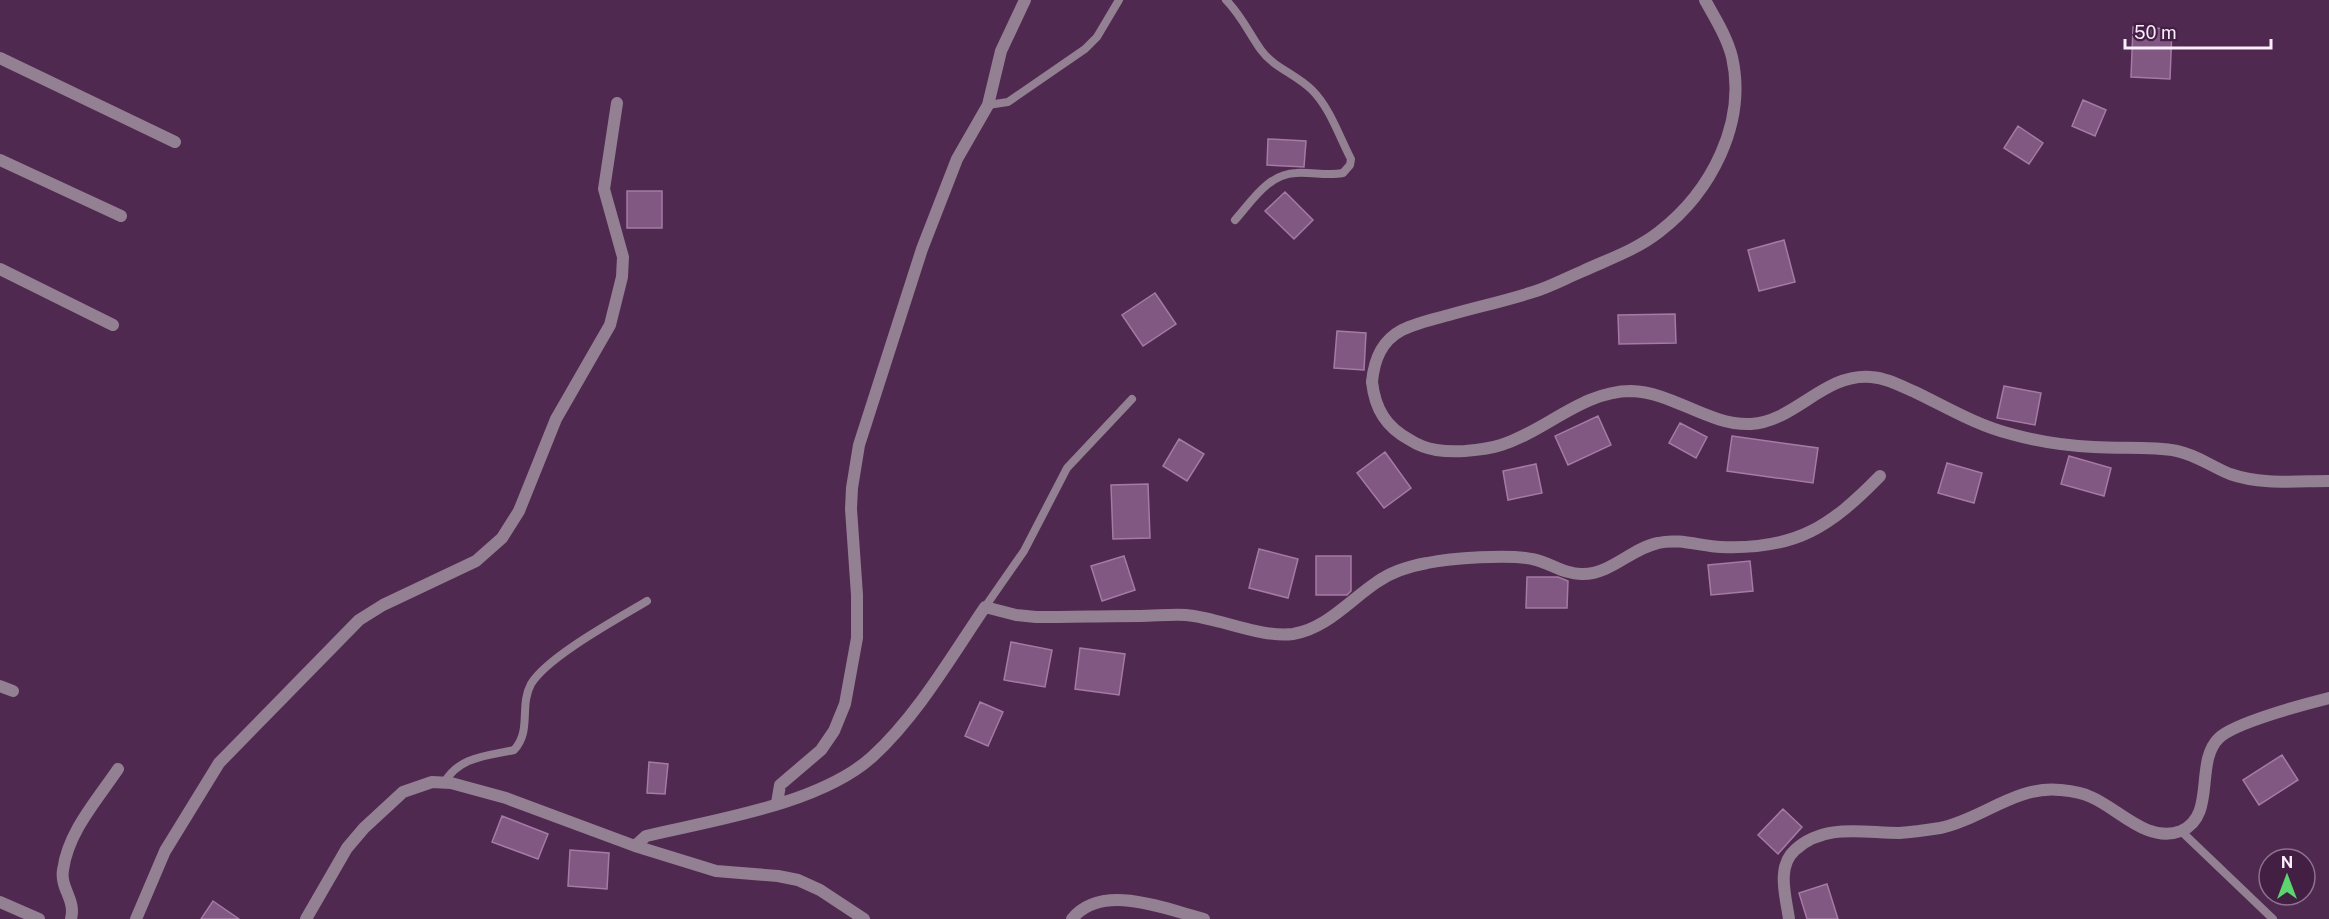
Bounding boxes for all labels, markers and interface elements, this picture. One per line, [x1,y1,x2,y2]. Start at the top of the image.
scale bar [2125,12,2270,50]
text: 50 m [2134,22,2177,43]
north arrow [2257,847,2317,907]
text: N [2281,853,2293,872]

